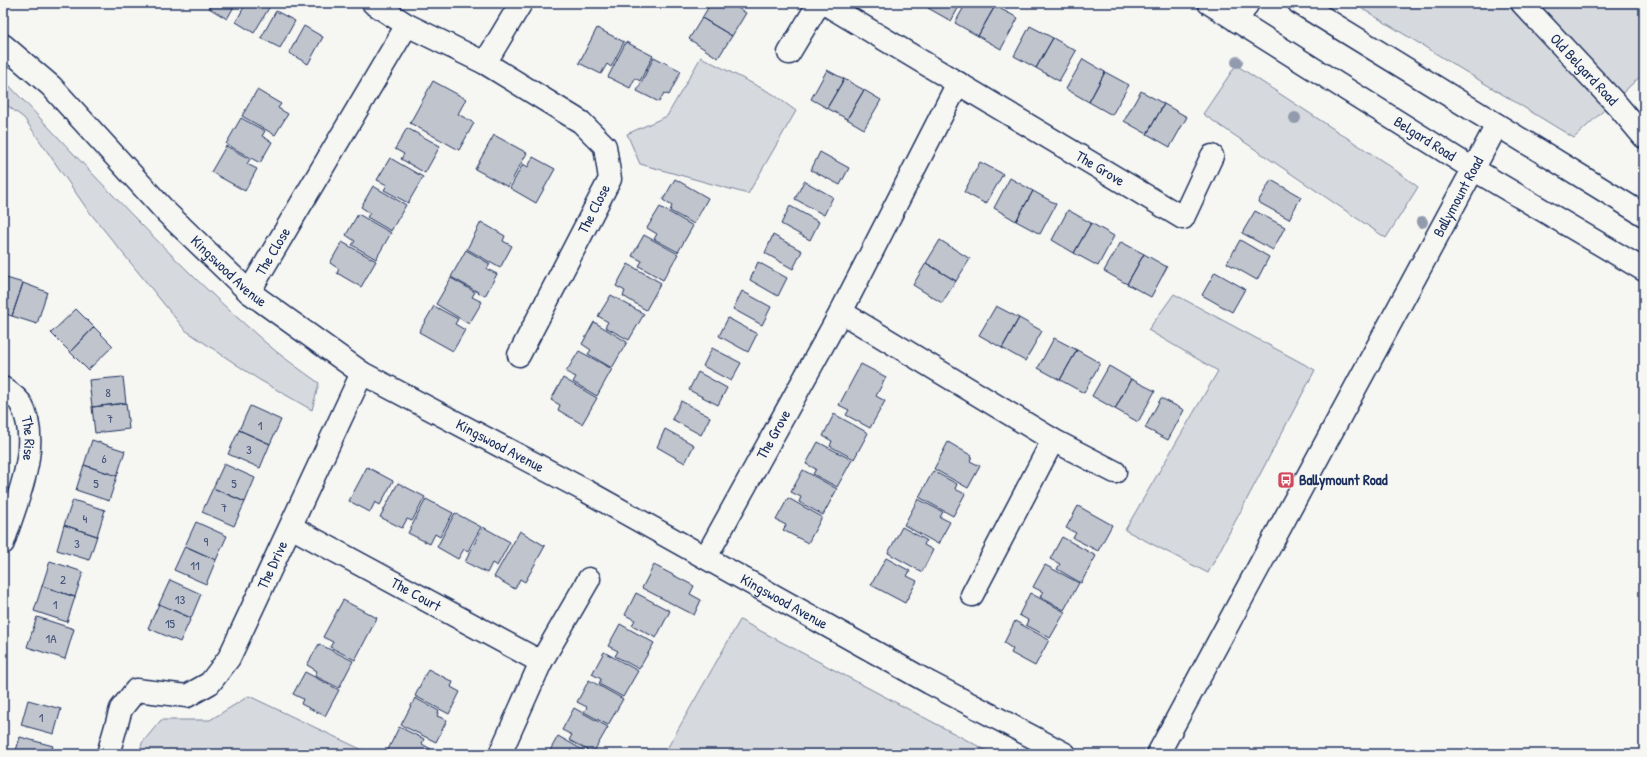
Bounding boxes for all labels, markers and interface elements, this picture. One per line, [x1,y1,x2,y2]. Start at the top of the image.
street label: Old Belgard Road [1546,29,1623,110]
street label: Belgard Road [1390,111,1460,166]
street label: The Grove [1072,145,1129,191]
street label: Ballymount Road [1428,152,1488,241]
street label: The Close [572,180,615,237]
street label: The Close [250,223,295,279]
street label: Kingswood Avenue [186,230,271,311]
house number: 8 [105,383,111,401]
street label: The Grove [751,405,795,463]
house number: 7 [107,409,113,427]
street label: Kingswood Avenue [452,413,548,477]
street label: The Rise [16,414,40,462]
house number: 1 [258,416,263,434]
house number: 3 [246,440,252,458]
house number: 6 [101,449,107,467]
place label: Ballymount Road [1299,469,1388,491]
bus stop icon: Ballymount Road [1276,470,1296,490]
house number: 5 [93,474,99,492]
house number: 5 [231,474,237,492]
house number: 7 [221,498,227,516]
house number: 4 [83,509,88,527]
house number: 9 [204,532,209,550]
house number: 3 [74,534,80,552]
street label: The Drive [252,537,292,592]
house number: 11 [190,556,200,574]
street label: Kingswood Avenue [737,568,832,634]
house number: 2 [60,570,66,588]
street label: The Court [387,572,446,617]
house number: 13 [175,590,185,608]
house number: 1 [53,595,58,613]
house number: 15 [165,614,176,632]
house number: 1A [45,629,57,647]
house number: 1 [39,708,44,726]

